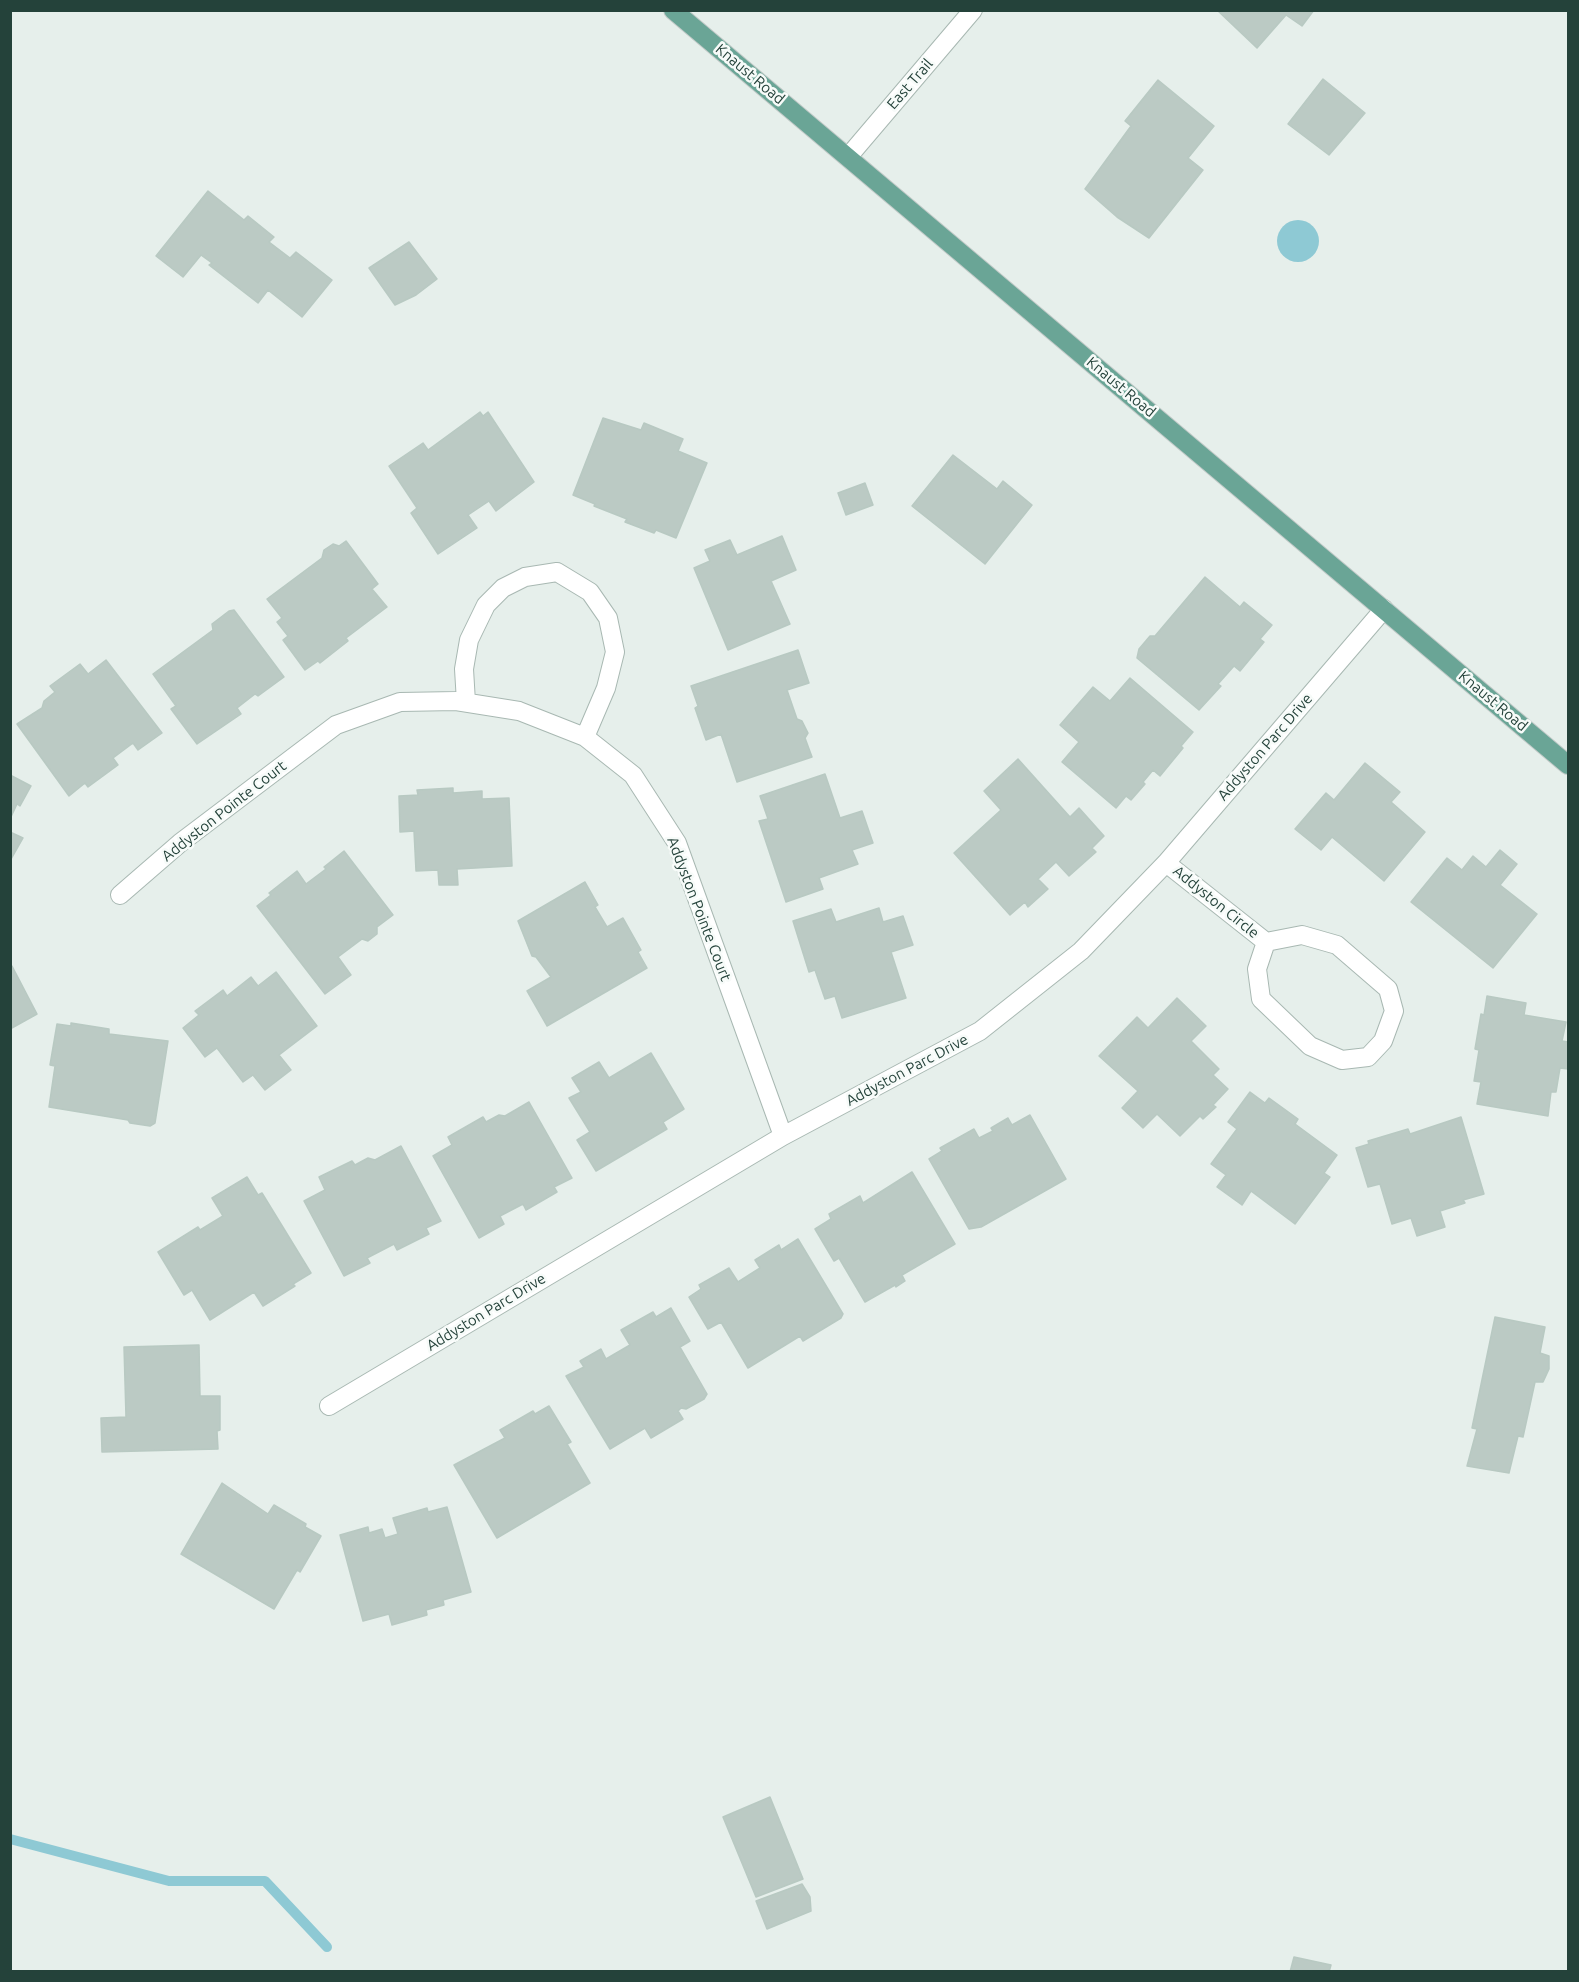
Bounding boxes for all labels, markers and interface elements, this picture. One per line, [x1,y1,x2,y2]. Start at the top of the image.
street label: Knaust Road [712,40,788,108]
street label: East Trail [883,55,937,113]
street label: Knaust Road [1083,353,1159,421]
street label: Knaust Road [1455,667,1531,735]
street label: Addyston Parc Drive [1214,690,1316,804]
street label: Addyston Pointe Court [158,757,290,865]
street label: Addyston Pointe Court [663,834,735,984]
street label: Addyston Circle [1169,862,1263,942]
street label: Addyston Parc Drive [843,1030,971,1110]
street label: Addyston Parc Drive [423,1269,549,1355]

